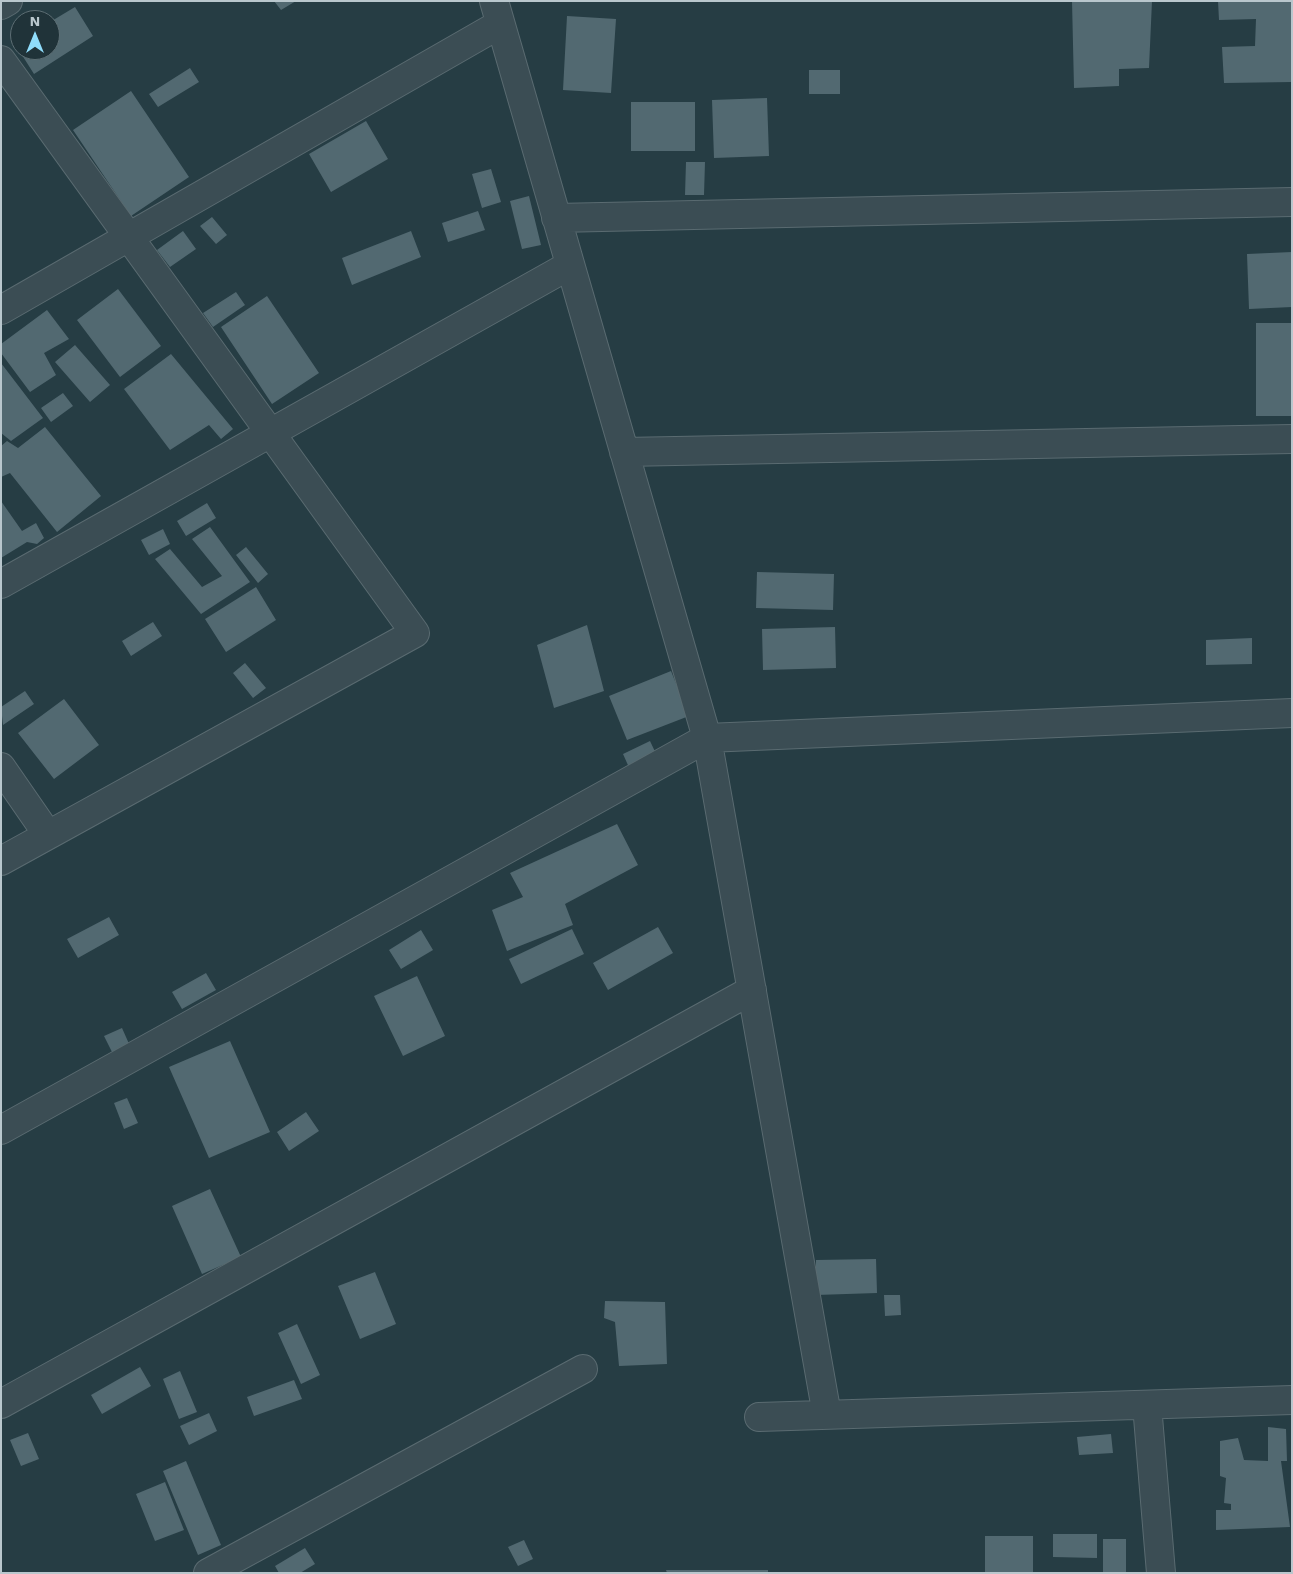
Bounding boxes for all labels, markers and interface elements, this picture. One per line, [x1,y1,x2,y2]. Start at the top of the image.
north arrow [10,10,60,60]
text: N [30,13,40,29]

